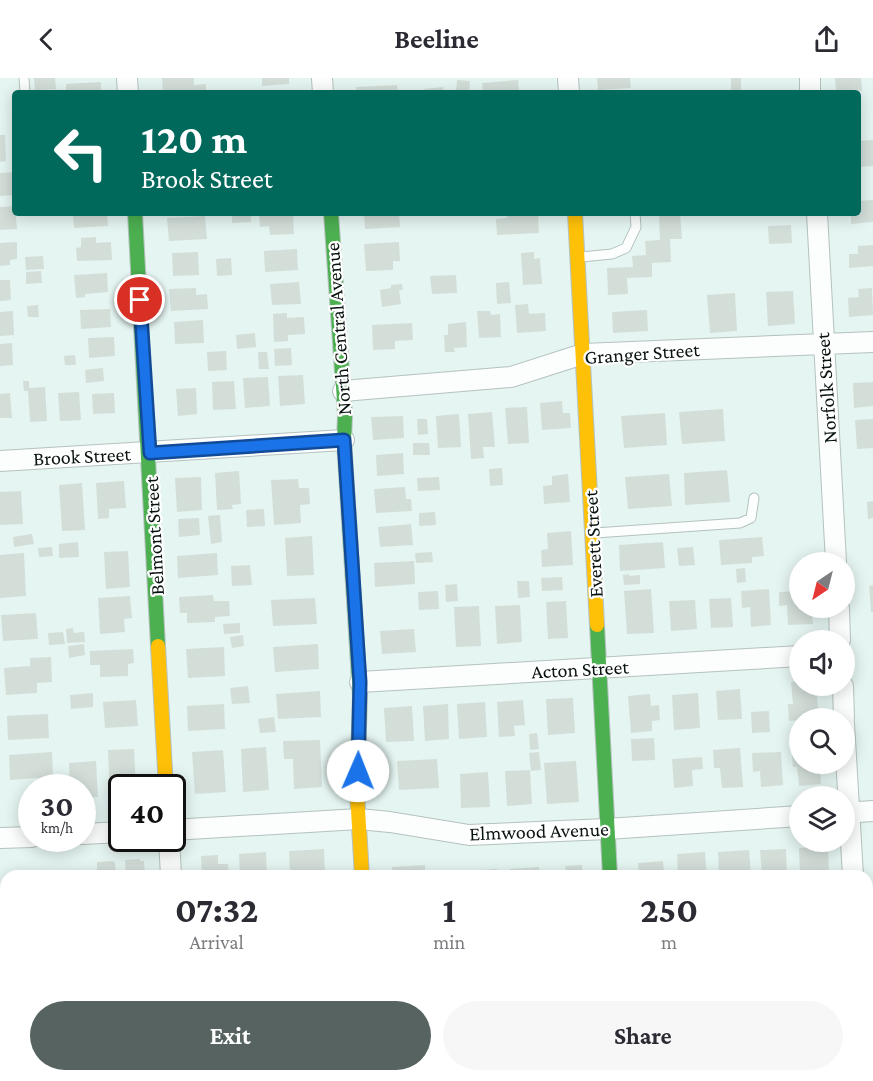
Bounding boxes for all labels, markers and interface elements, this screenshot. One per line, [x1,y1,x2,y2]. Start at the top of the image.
icon: back [30,23,63,56]
icon: share [810,23,843,56]
text: Beeline [394,24,479,54]
icon: left [42,114,120,192]
text: 120 m [141,115,247,162]
text: Brook Street [141,164,273,194]
street label: North Central Avenue [321,242,355,416]
pin [114,274,165,325]
icon: arrive [123,283,156,316]
street label: Norfolk Street [811,331,841,444]
street label: Granger Street [584,338,701,369]
street label: Brook Street [33,442,132,470]
street label: Belmont Street [140,476,168,596]
street label: Everett Street [579,489,607,598]
north arrow [789,552,855,618]
map controls [789,552,855,852]
button: sound [789,630,855,696]
street label: Acton Street [531,655,630,683]
button: search [789,708,855,774]
position arrow [326,739,390,803]
speed limit sign: 40 [108,774,186,852]
button: layers [789,786,855,852]
text: 30 [41,789,73,822]
street label: Elmwood Avenue [469,818,609,844]
text: km/h [41,820,73,836]
text: 07:32 [175,890,258,930]
text: 1 [442,890,456,930]
text: 250 [640,890,698,930]
text: Arrival [189,931,244,953]
text: min [433,931,465,953]
text: m [661,931,677,953]
button: Exit [30,1001,431,1070]
button: Share [443,1001,843,1070]

